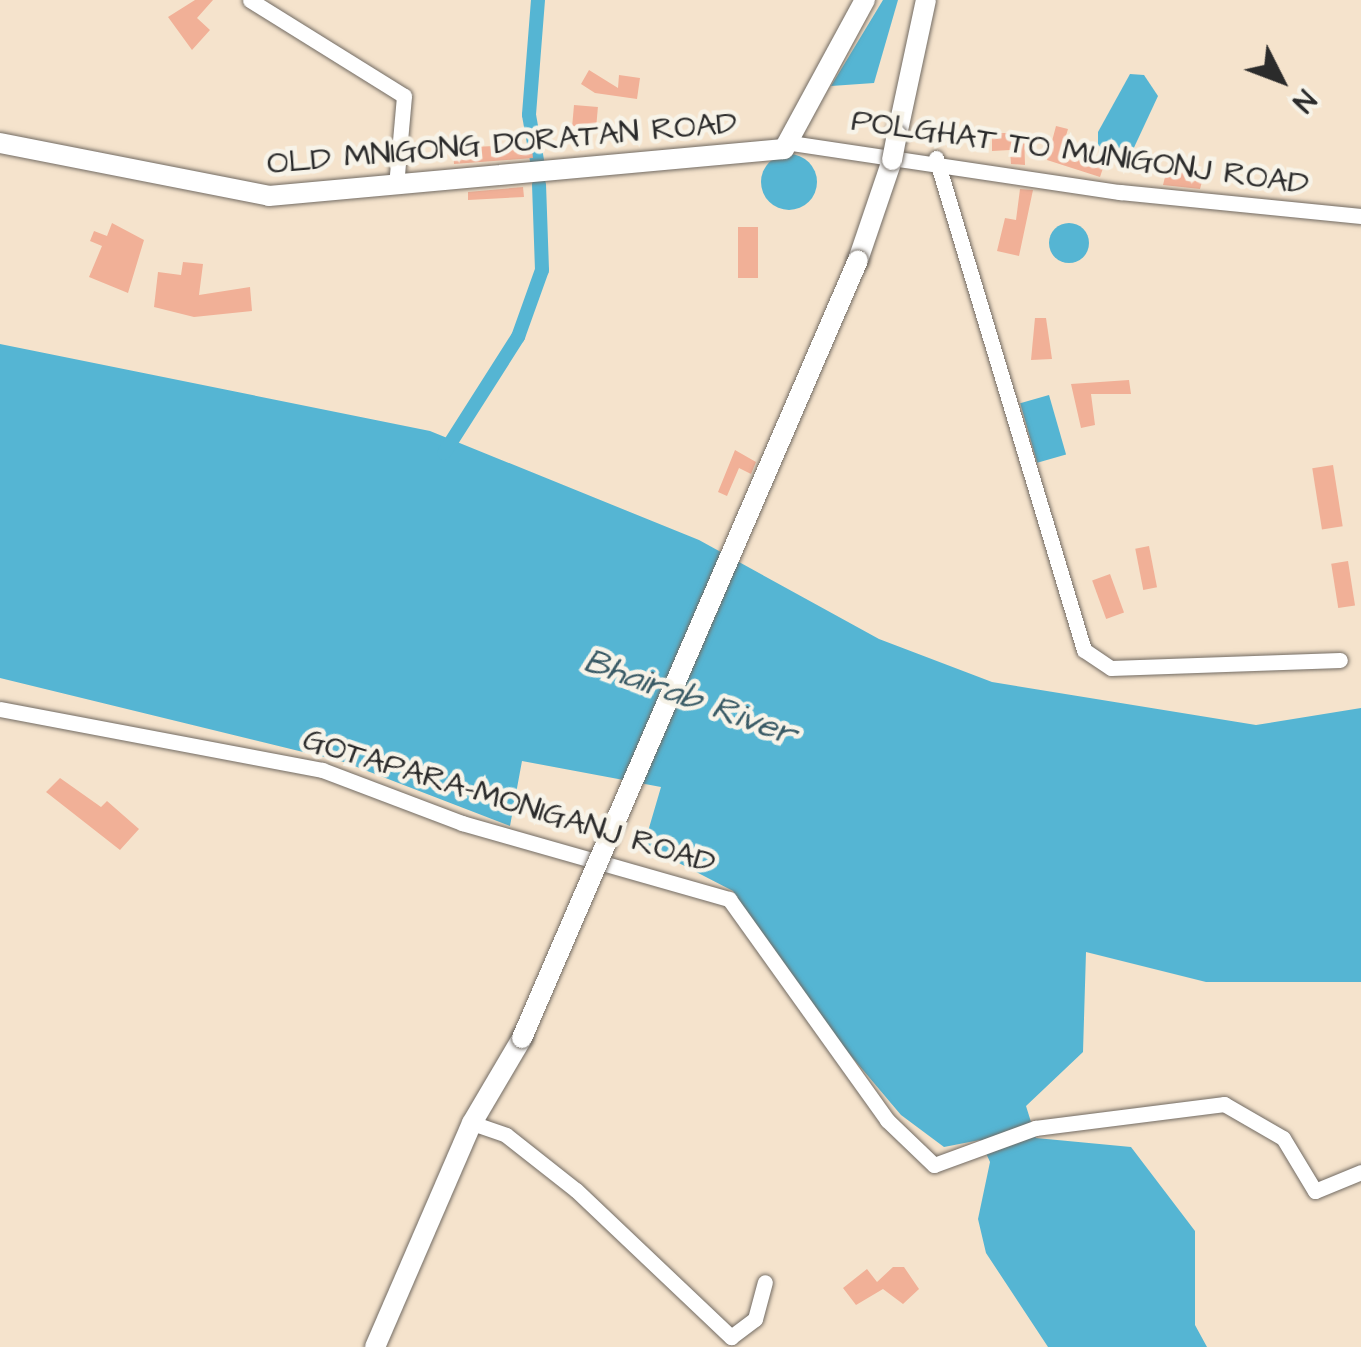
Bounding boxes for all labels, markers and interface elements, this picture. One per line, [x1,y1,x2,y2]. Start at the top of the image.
north arrow [1231,30,1331,130]
street label: POLGHAT TO MUNIGONJ ROAD [849,102,1311,204]
street label: OLD MNIGONG DORATAN ROAD [265,104,739,184]
water label: Bhairab River [578,640,802,756]
street label: GOTAPARA-MONIGANJ ROAD [298,721,720,883]

